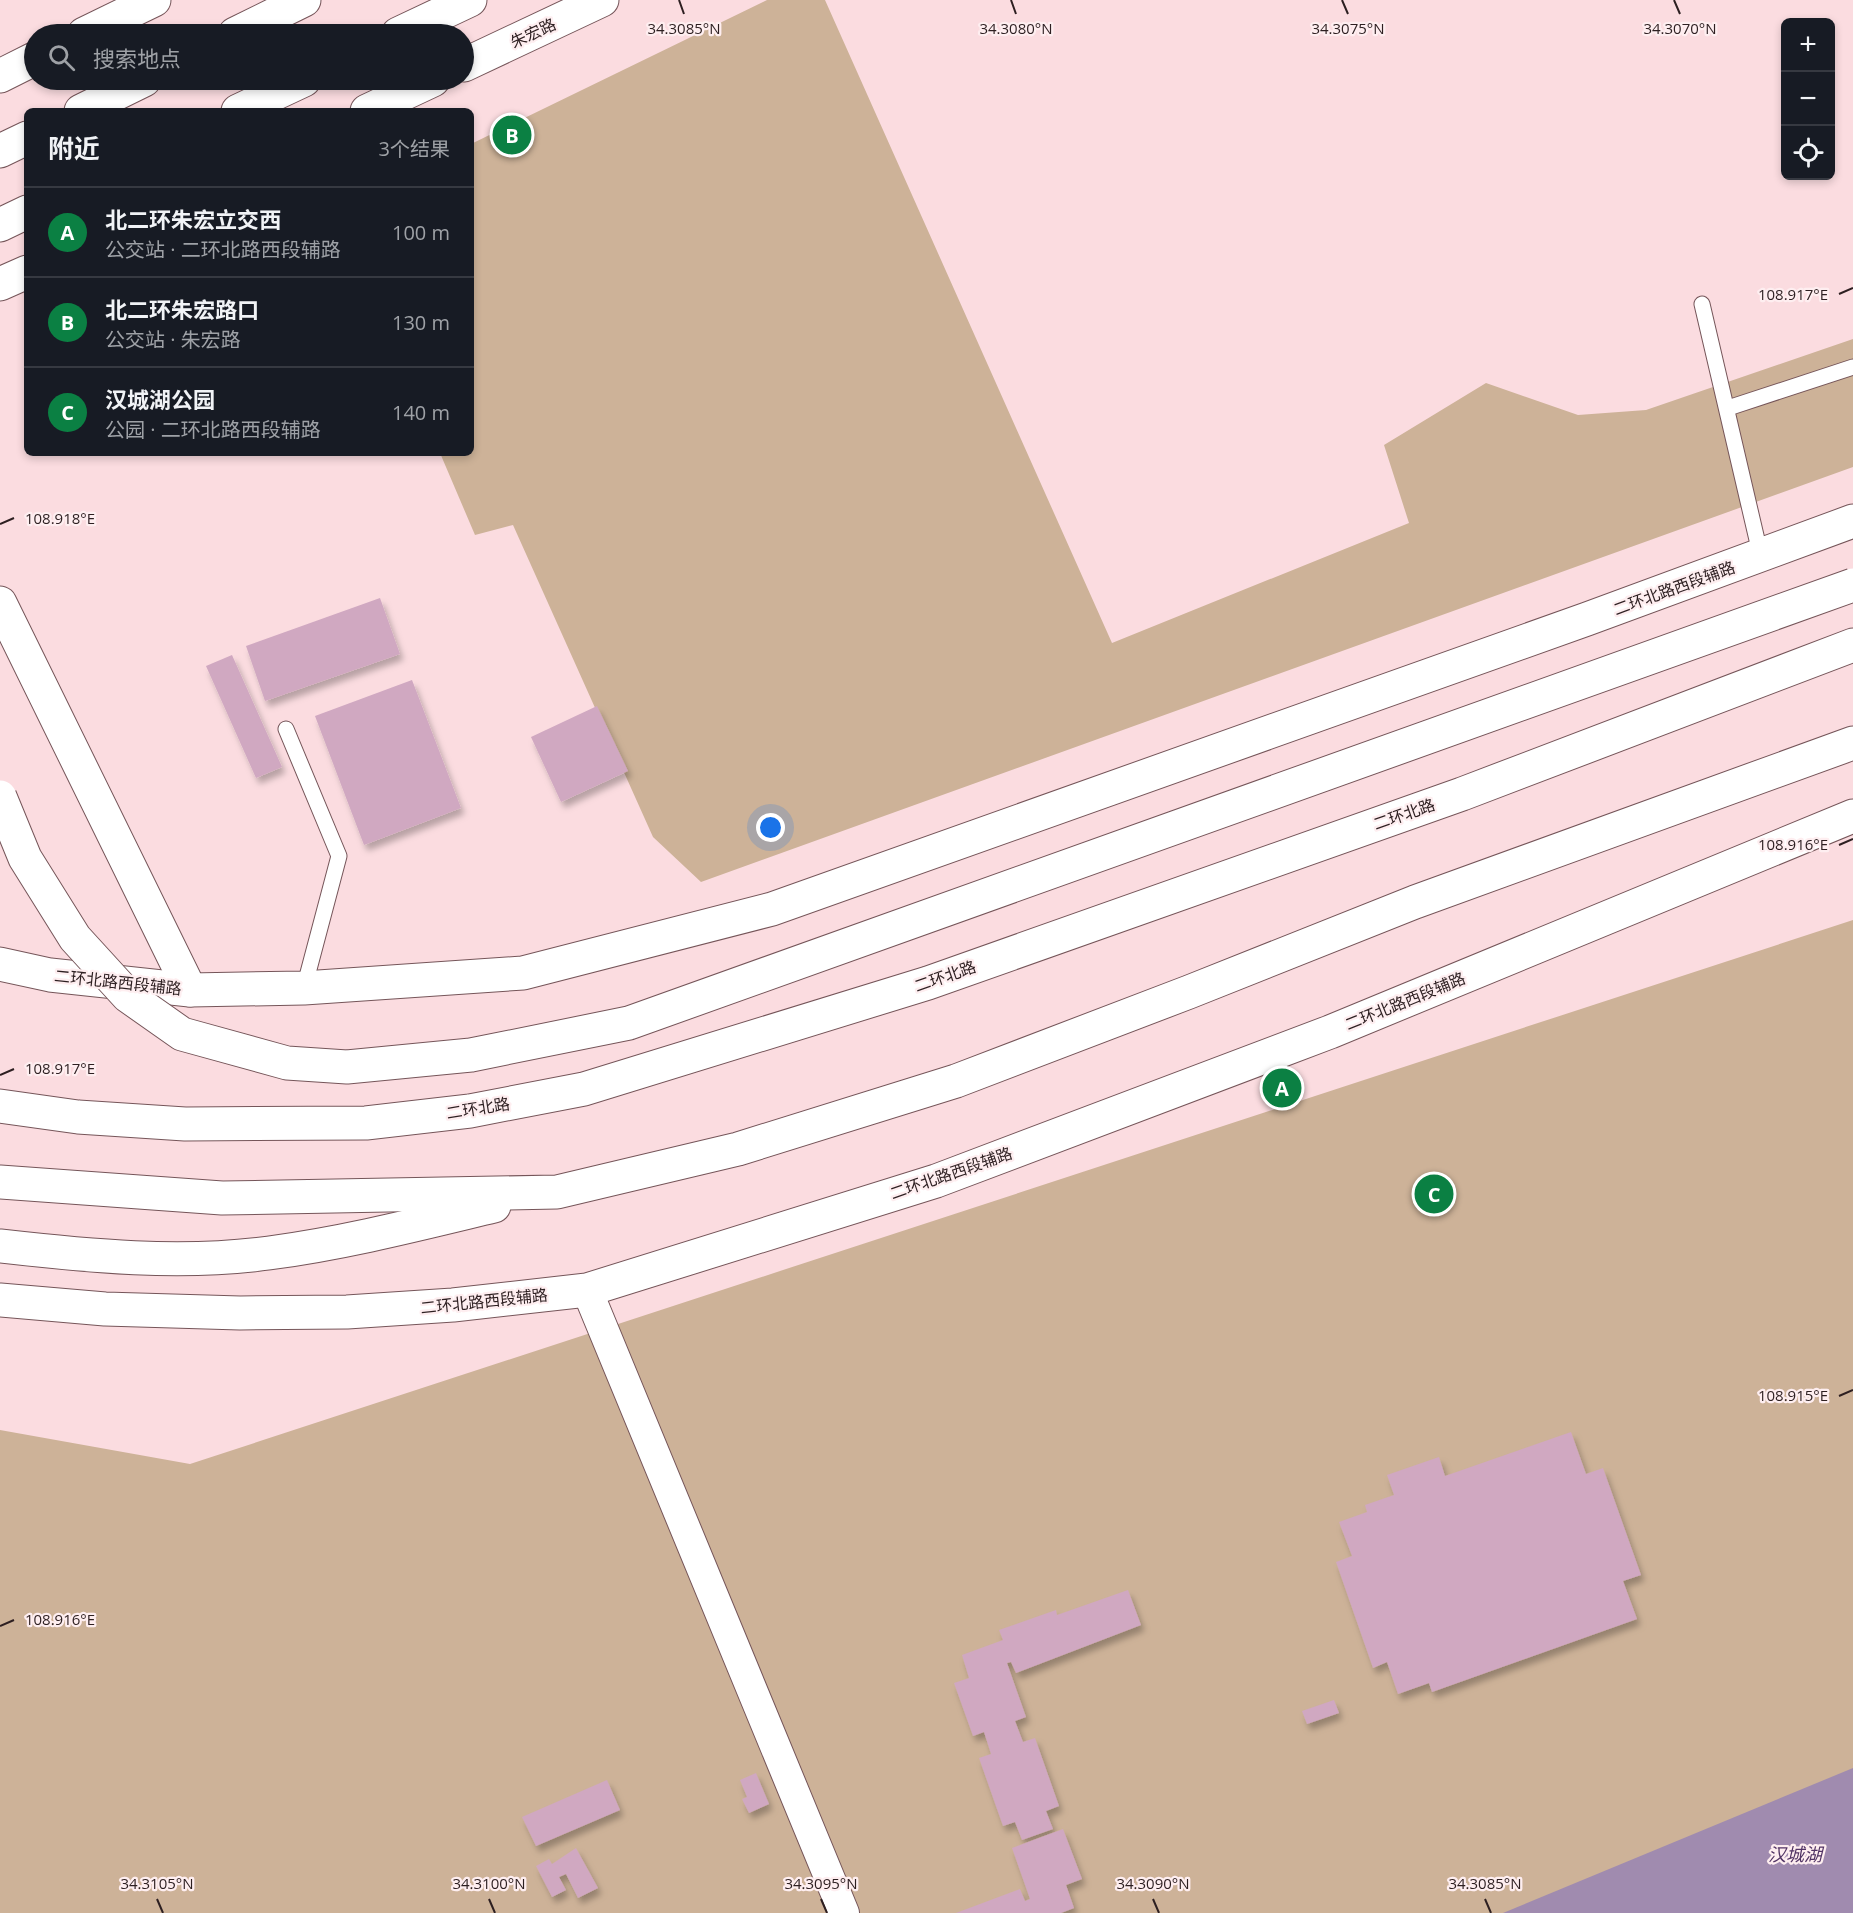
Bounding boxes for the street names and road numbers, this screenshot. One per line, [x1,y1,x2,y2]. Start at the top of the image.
street label: 朱宏路 [507,13,559,53]
street label: 二环北路西段辅路 [1610,556,1738,620]
street label: 二环北路 [1370,793,1438,835]
street label: 二环北路 [911,955,979,997]
street label: 二环北路西段辅路 [53,964,183,1000]
street label: 二环北路西段辅路 [1342,967,1468,1035]
street label: 二环北路 [445,1092,511,1124]
street label: 二环北路西段辅路 [887,1142,1015,1204]
street label: 二环北路西段辅路 [419,1283,549,1319]

